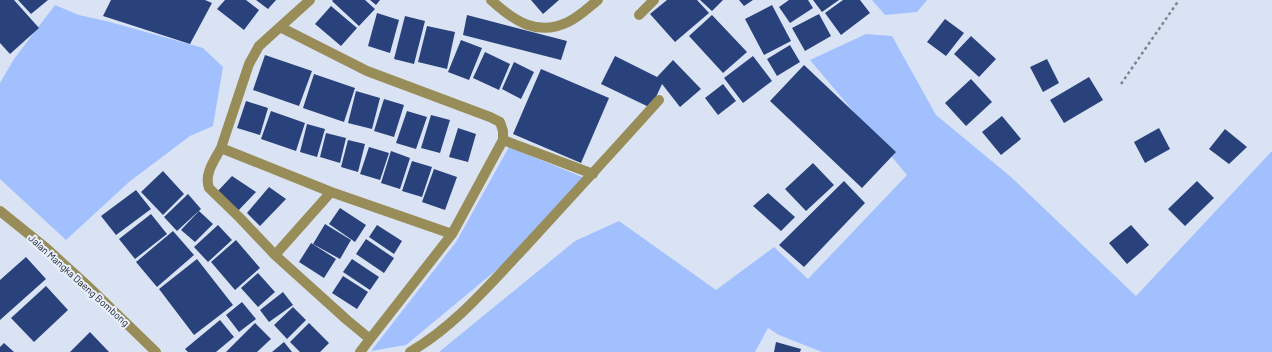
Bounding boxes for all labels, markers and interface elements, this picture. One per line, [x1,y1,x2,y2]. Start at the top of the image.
street label: Jalan Mangka Daeng Bombong [26,232,132,328]

